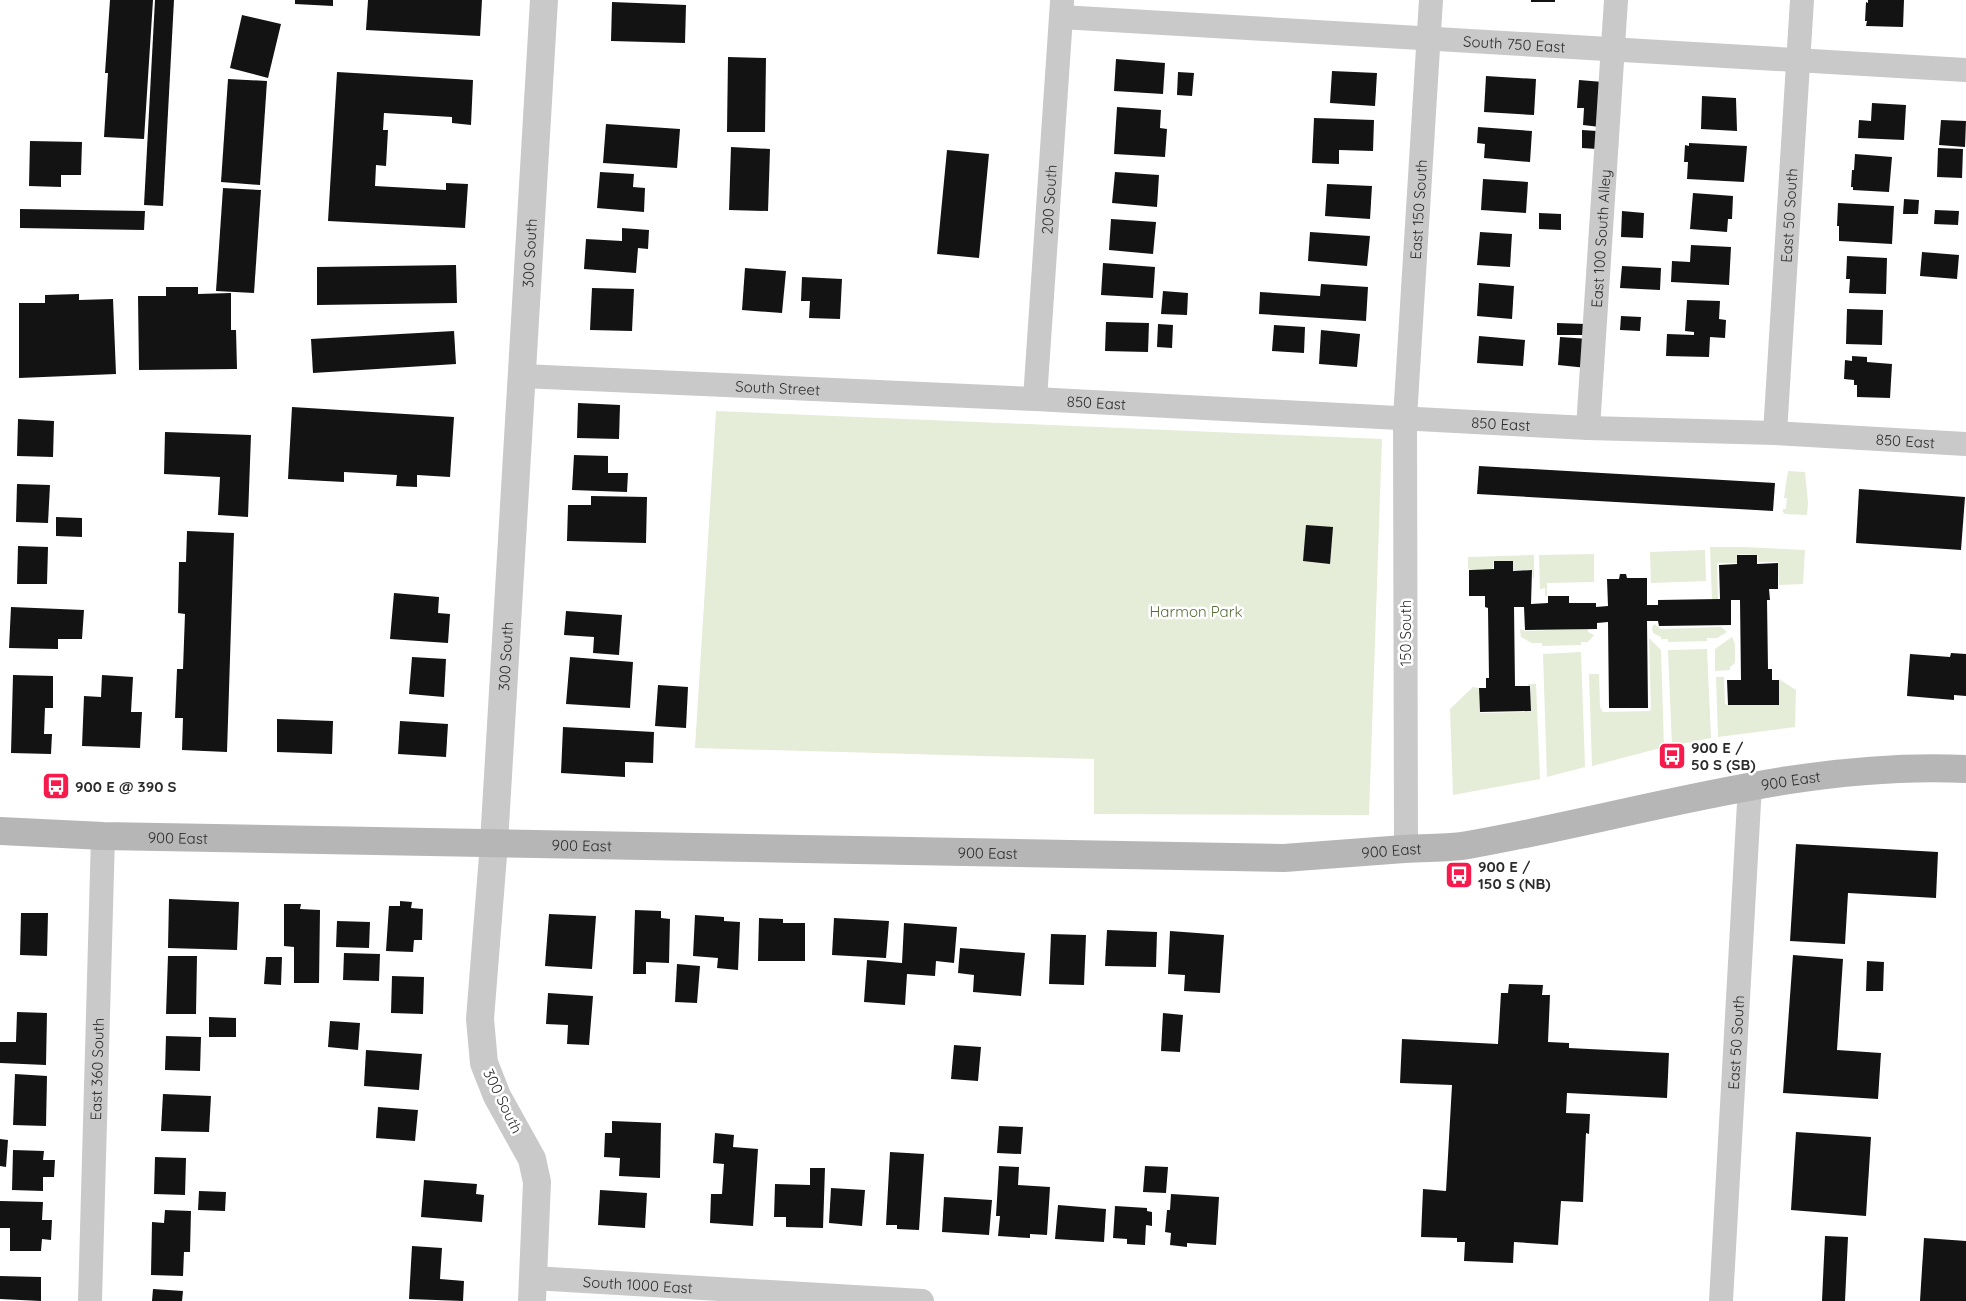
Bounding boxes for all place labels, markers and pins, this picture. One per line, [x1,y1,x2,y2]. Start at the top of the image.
place label: 900 E / 50 S (SB) [1691,738,1756,774]
bus stop icon: 900 E / 50 S (SB) [1657,741,1687,771]
bus stop icon: 900 E @ 390 S [41,771,71,801]
place label: 900 E @ 390 S [75,777,177,796]
place label: 900 E / 150 S (NB) [1478,857,1551,893]
bus stop icon: 900 E / 150 S (NB) [1444,860,1474,890]

